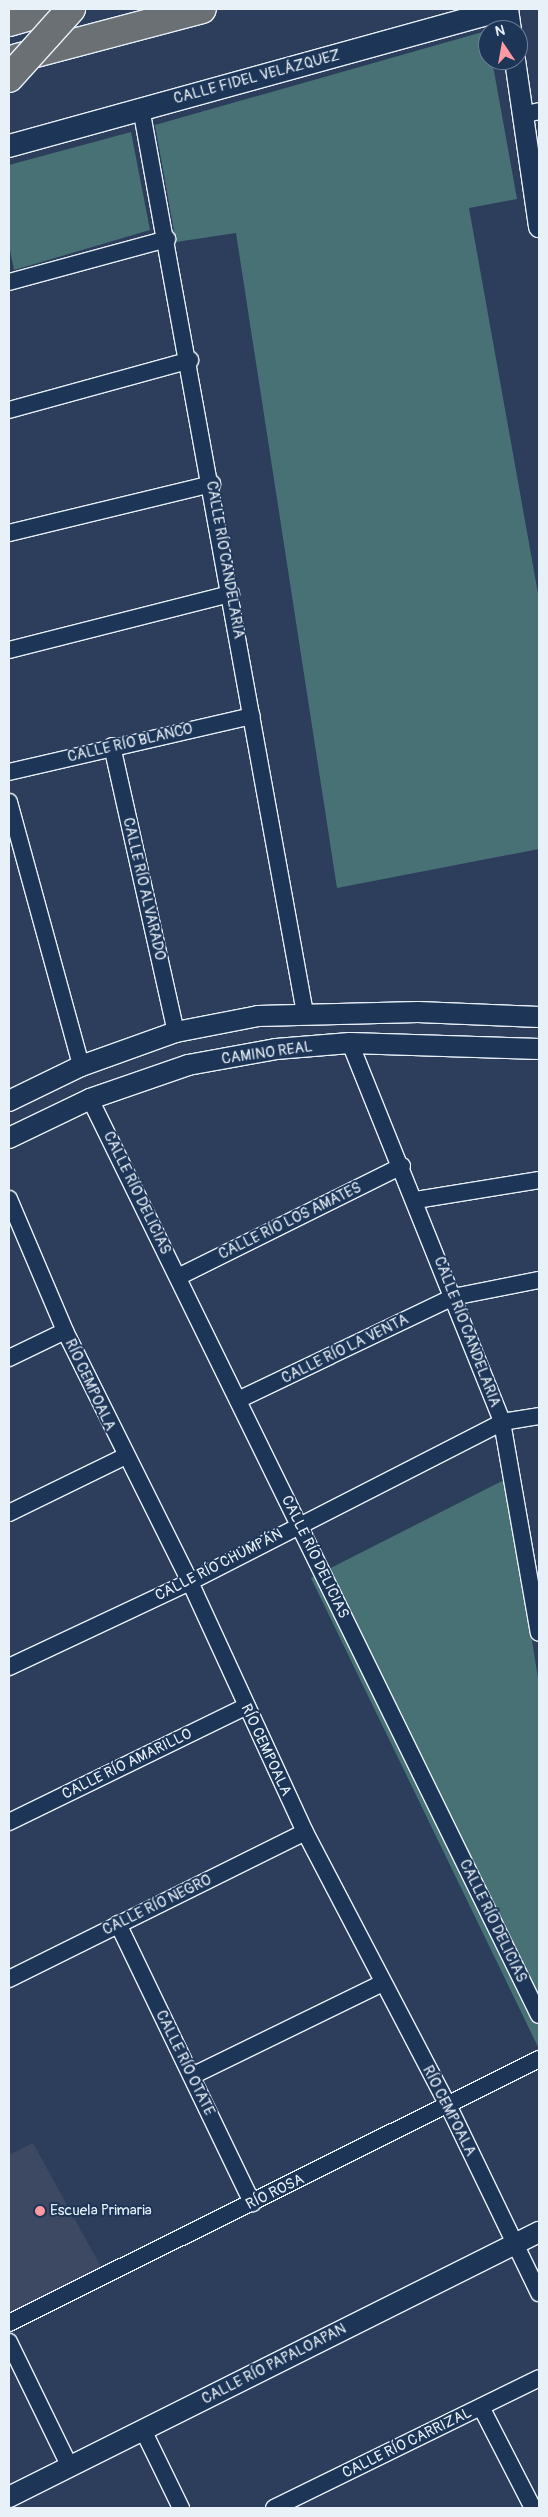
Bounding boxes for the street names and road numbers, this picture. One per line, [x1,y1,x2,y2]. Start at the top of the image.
street label: CALLE FIDEL VELÁZQUEZ [172,46,342,108]
street label: CALLE RÍO CANDELARIA [202,480,248,640]
street label: CALLE RÍO BLANCO [66,720,194,766]
street label: CALLE RÍO ALVARADO [119,816,169,962]
street label: CAMINO REAL [220,1038,314,1068]
street label: CALLE RÍO DELICIAS [99,1129,175,1257]
street label: CALLE RÍO LOS AMATES [216,1179,364,1263]
street label: CALLE RÍO CANDELARIA [430,1254,504,1410]
street label: CALLE RÍO LA VENTA [279,1310,411,1388]
street label: RÍO CEMPOALA [61,1336,119,1434]
street label: CALLE RÍO DELICIAS [277,1493,353,1621]
street label: CALLE RÍO CHUMPÁN [152,1525,286,1605]
street label: RÍO CEMPOALA [237,1701,295,1799]
street label: CALLE RÍO AMARILLO [59,1725,195,1803]
street label: CALLE RÍO DELICIAS [455,1857,531,1985]
street label: CALLE RÍO NEGRO [100,1871,214,1939]
street label: CALLE RÍO OTATE [152,2007,218,2119]
street label: RÍO CEMPOALA [418,2063,480,2159]
street label: RÍO ROSA [243,2170,307,2214]
street label: CALLE RÍO PAPALOAPAN [199,2320,349,2408]
street label: CALLE RÍO CARRIZAL [339,2404,475,2482]

